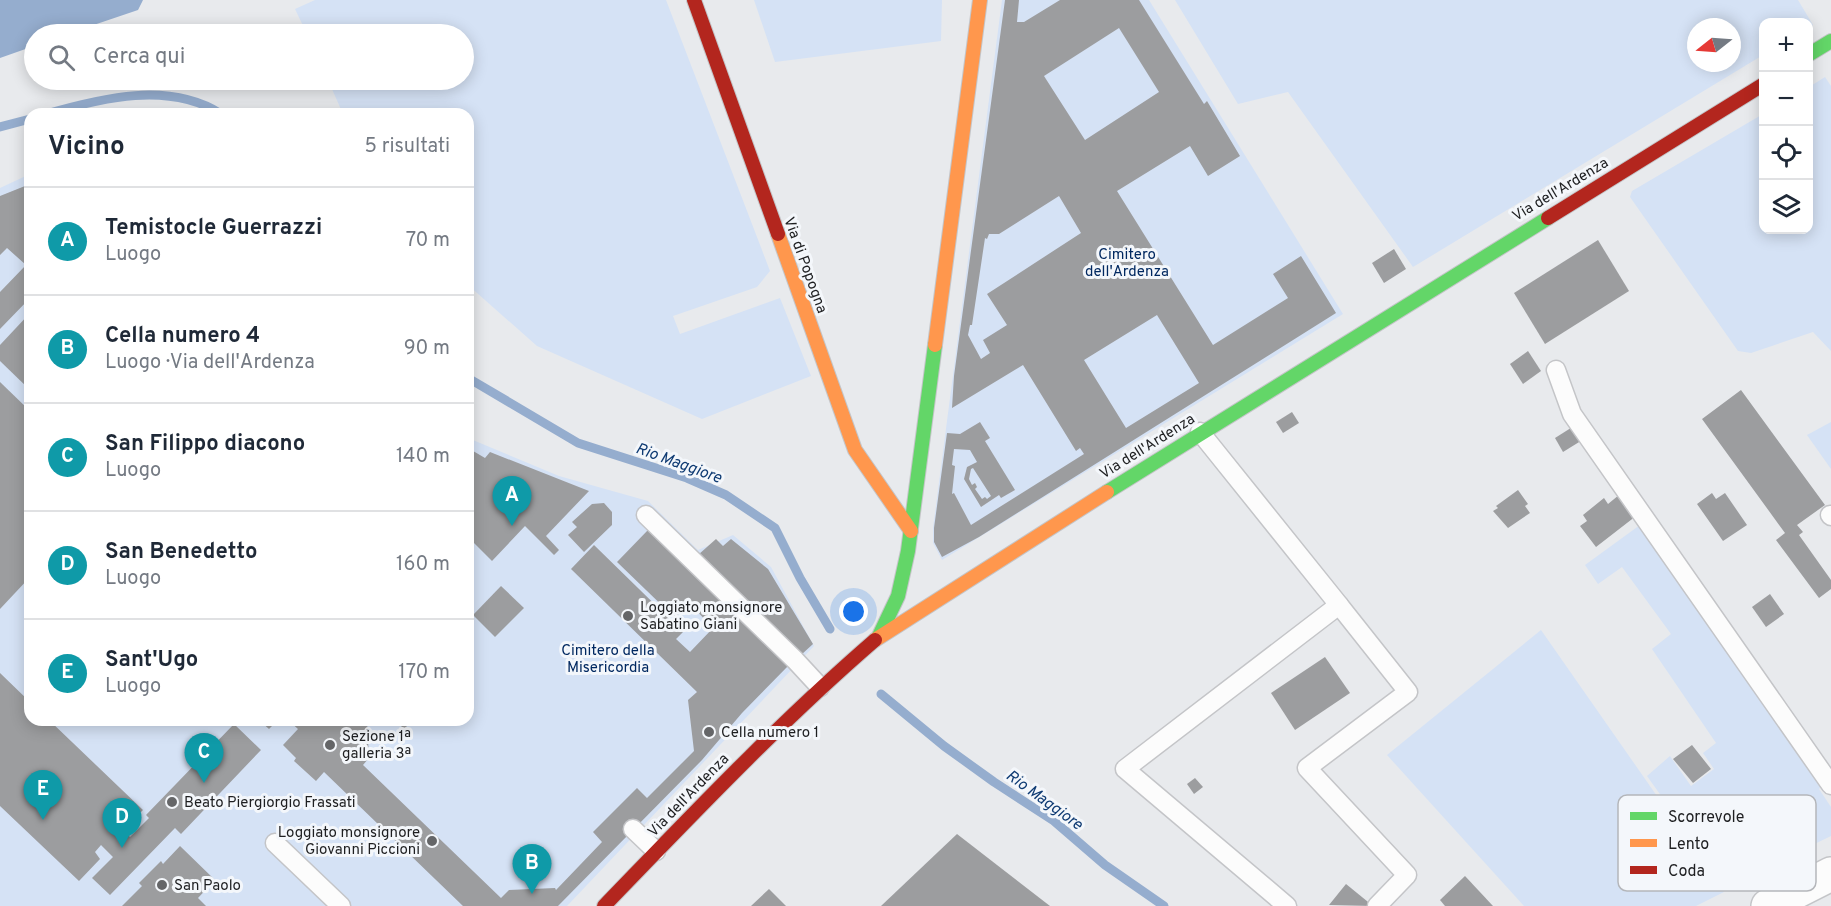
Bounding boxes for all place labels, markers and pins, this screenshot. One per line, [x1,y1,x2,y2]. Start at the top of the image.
pin: A [492,476,532,526]
place label: Loggiato monsignore Sabatino Giani [640,599,782,635]
marker: Loggiato monsignore Sabatino Giani [621,609,635,623]
place label: Cella numero 1 [721,724,819,743]
marker: Cella numero 1 [702,725,716,739]
place label: Sezione 1ª galleria 3ª [342,728,411,764]
pin: C [184,734,224,783]
marker: Sezione 1ª galleria 3ª [323,738,337,752]
pin: E [24,770,63,820]
place label: Beato Piergiorgio Frassati [184,794,356,813]
marker: Beato Piergiorgio Frassati [165,795,179,809]
pin: D [102,798,142,848]
place label: Loggiato monsignore Giovanni Piccioni [278,824,420,860]
marker: Loggiato monsignore Giovanni Piccioni [425,834,439,848]
pin: B [512,844,552,894]
place label: San Paolo [174,877,241,896]
marker: San Paolo [155,878,169,892]

